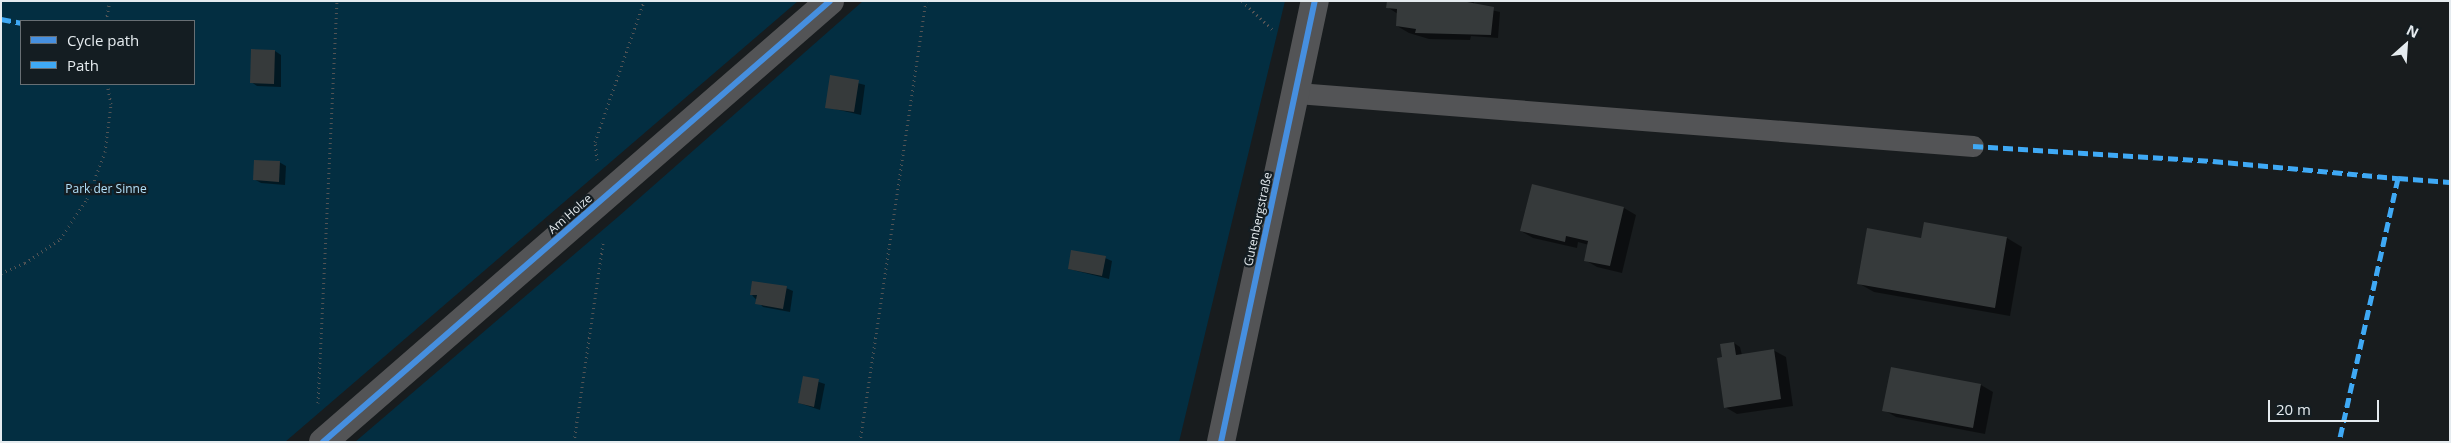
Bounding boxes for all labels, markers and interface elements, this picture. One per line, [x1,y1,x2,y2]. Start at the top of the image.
legend [20,20,195,85]
north arrow [2381,20,2431,70]
text: N [2404,20,2422,42]
text: Cycle path [67,30,139,50]
text: Path [67,55,99,75]
street label: Gutenbergstraße [1241,171,1275,267]
park label: Park der Sinne [65,182,147,196]
street label: Am Holze [545,191,595,237]
scale bar [2271,390,2382,422]
text: 20 m [2276,399,2311,419]

